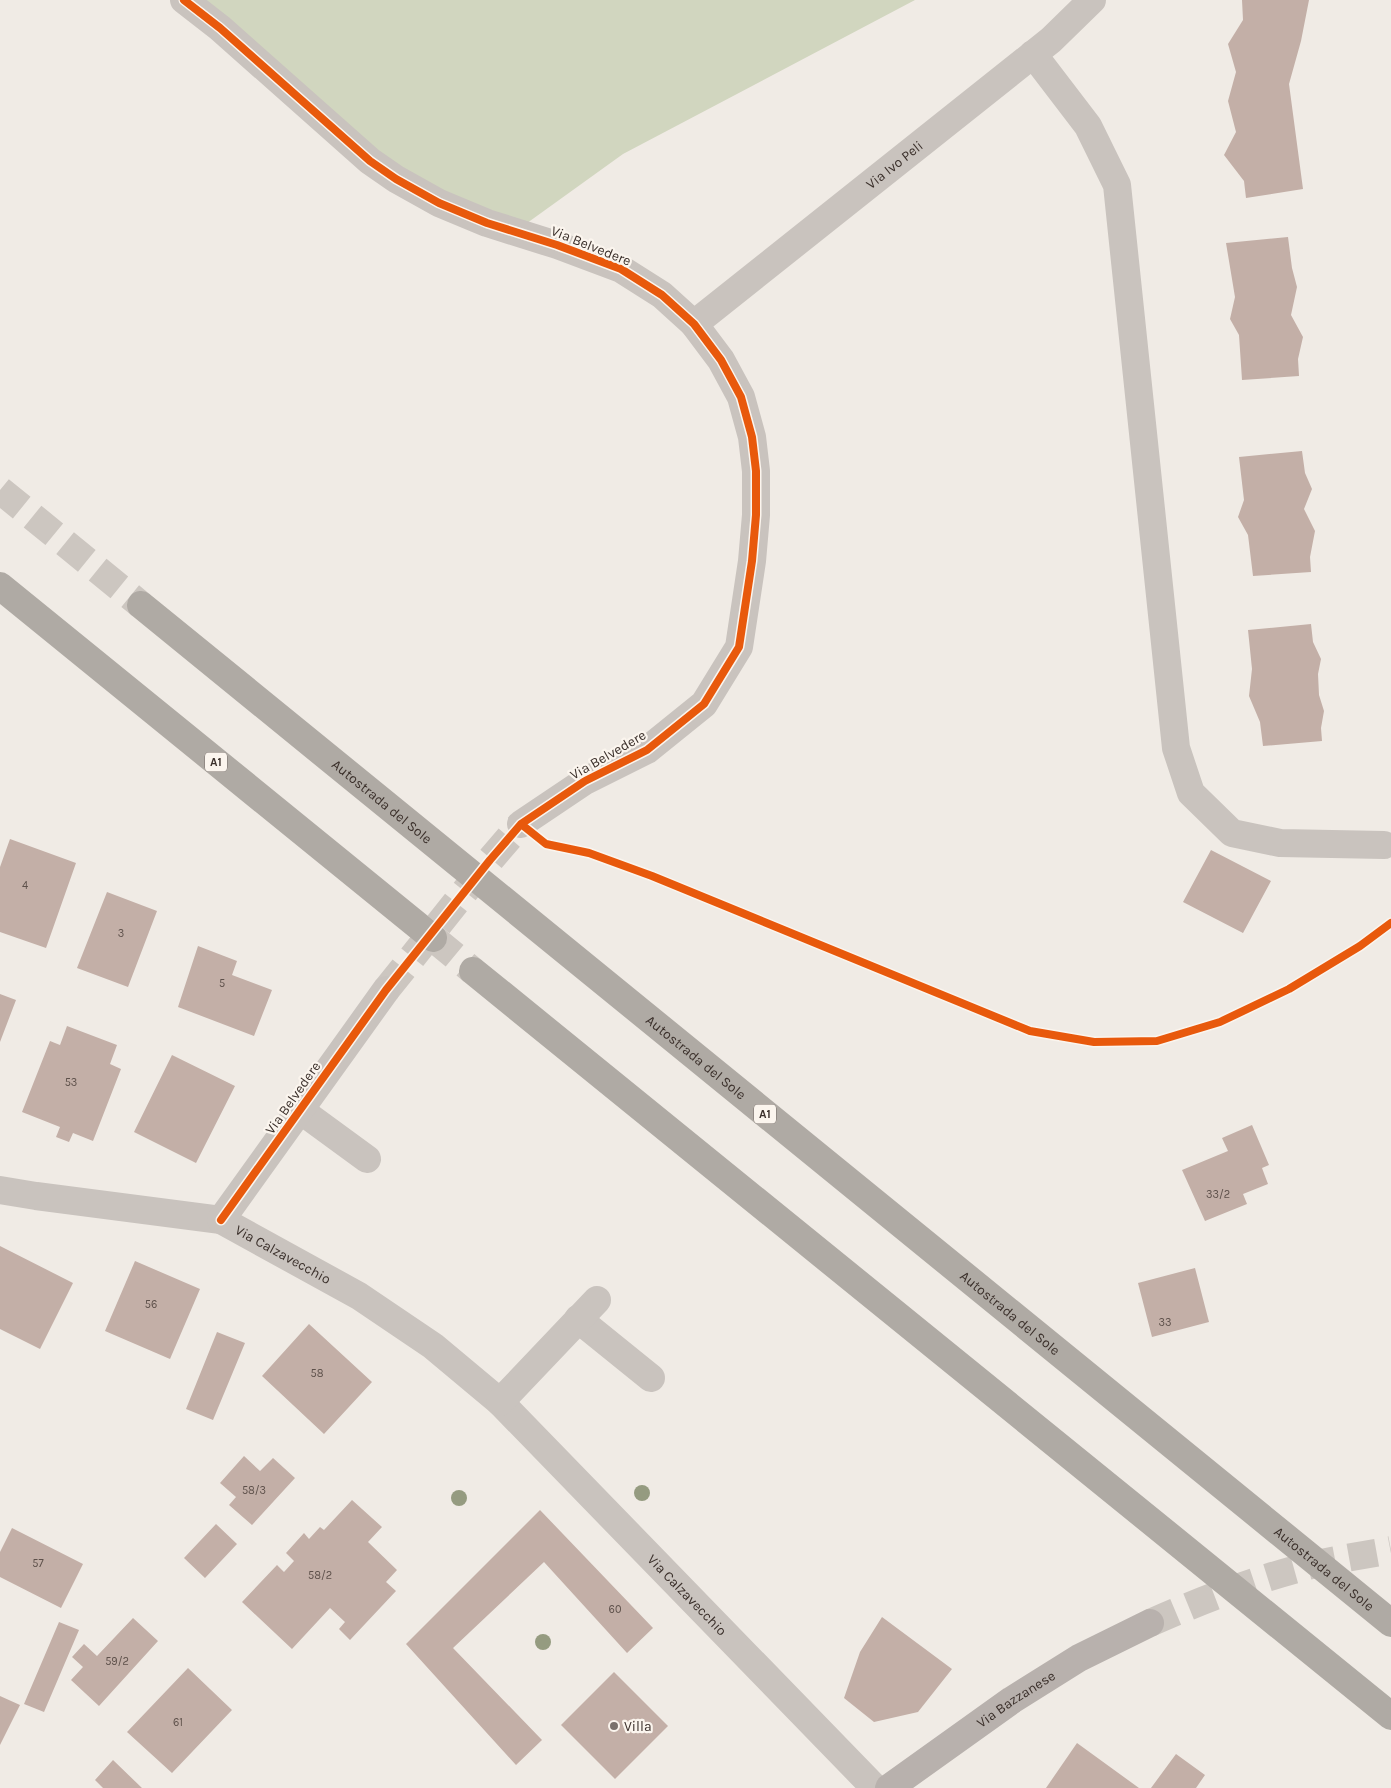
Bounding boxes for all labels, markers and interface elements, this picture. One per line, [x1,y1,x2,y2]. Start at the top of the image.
street label: Via Ivo Peli [862,137,926,192]
street label: Via Belvedere [548,222,634,270]
street label: Via Belvedere [567,726,649,784]
road number: A1 [205,752,227,772]
street label: Autostrada del Sole [329,756,436,847]
house number: 4 [22,879,28,892]
house number: 3 [118,927,124,940]
house number: 5 [219,977,225,990]
street label: Autostrada del Sole [643,1011,750,1103]
street label: Via Belvedere [262,1058,324,1138]
house number: 53 [65,1076,77,1089]
road number: A1 [754,1104,776,1124]
house number: 33/2 [1206,1188,1230,1201]
street label: Via Calzavecchio [232,1221,334,1287]
street label: Autostrada del Sole [957,1267,1064,1359]
house number: 56 [145,1298,157,1311]
house number: 33 [1159,1316,1172,1329]
house number: 58 [311,1367,324,1380]
house number: 58/3 [242,1484,266,1497]
street label: Autostrada del Sole [1271,1523,1378,1614]
street label: Via Calzavecchio [644,1551,731,1639]
house number: 57 [32,1557,44,1570]
house number: 58/2 [308,1569,332,1582]
house number: 60 [609,1603,621,1616]
house number: 59/2 [105,1655,129,1668]
street label: Via Bazzanese [973,1667,1058,1731]
house number: 61 [173,1716,183,1729]
place label: Villa [624,1718,652,1735]
marker: Villa [608,1720,620,1732]

